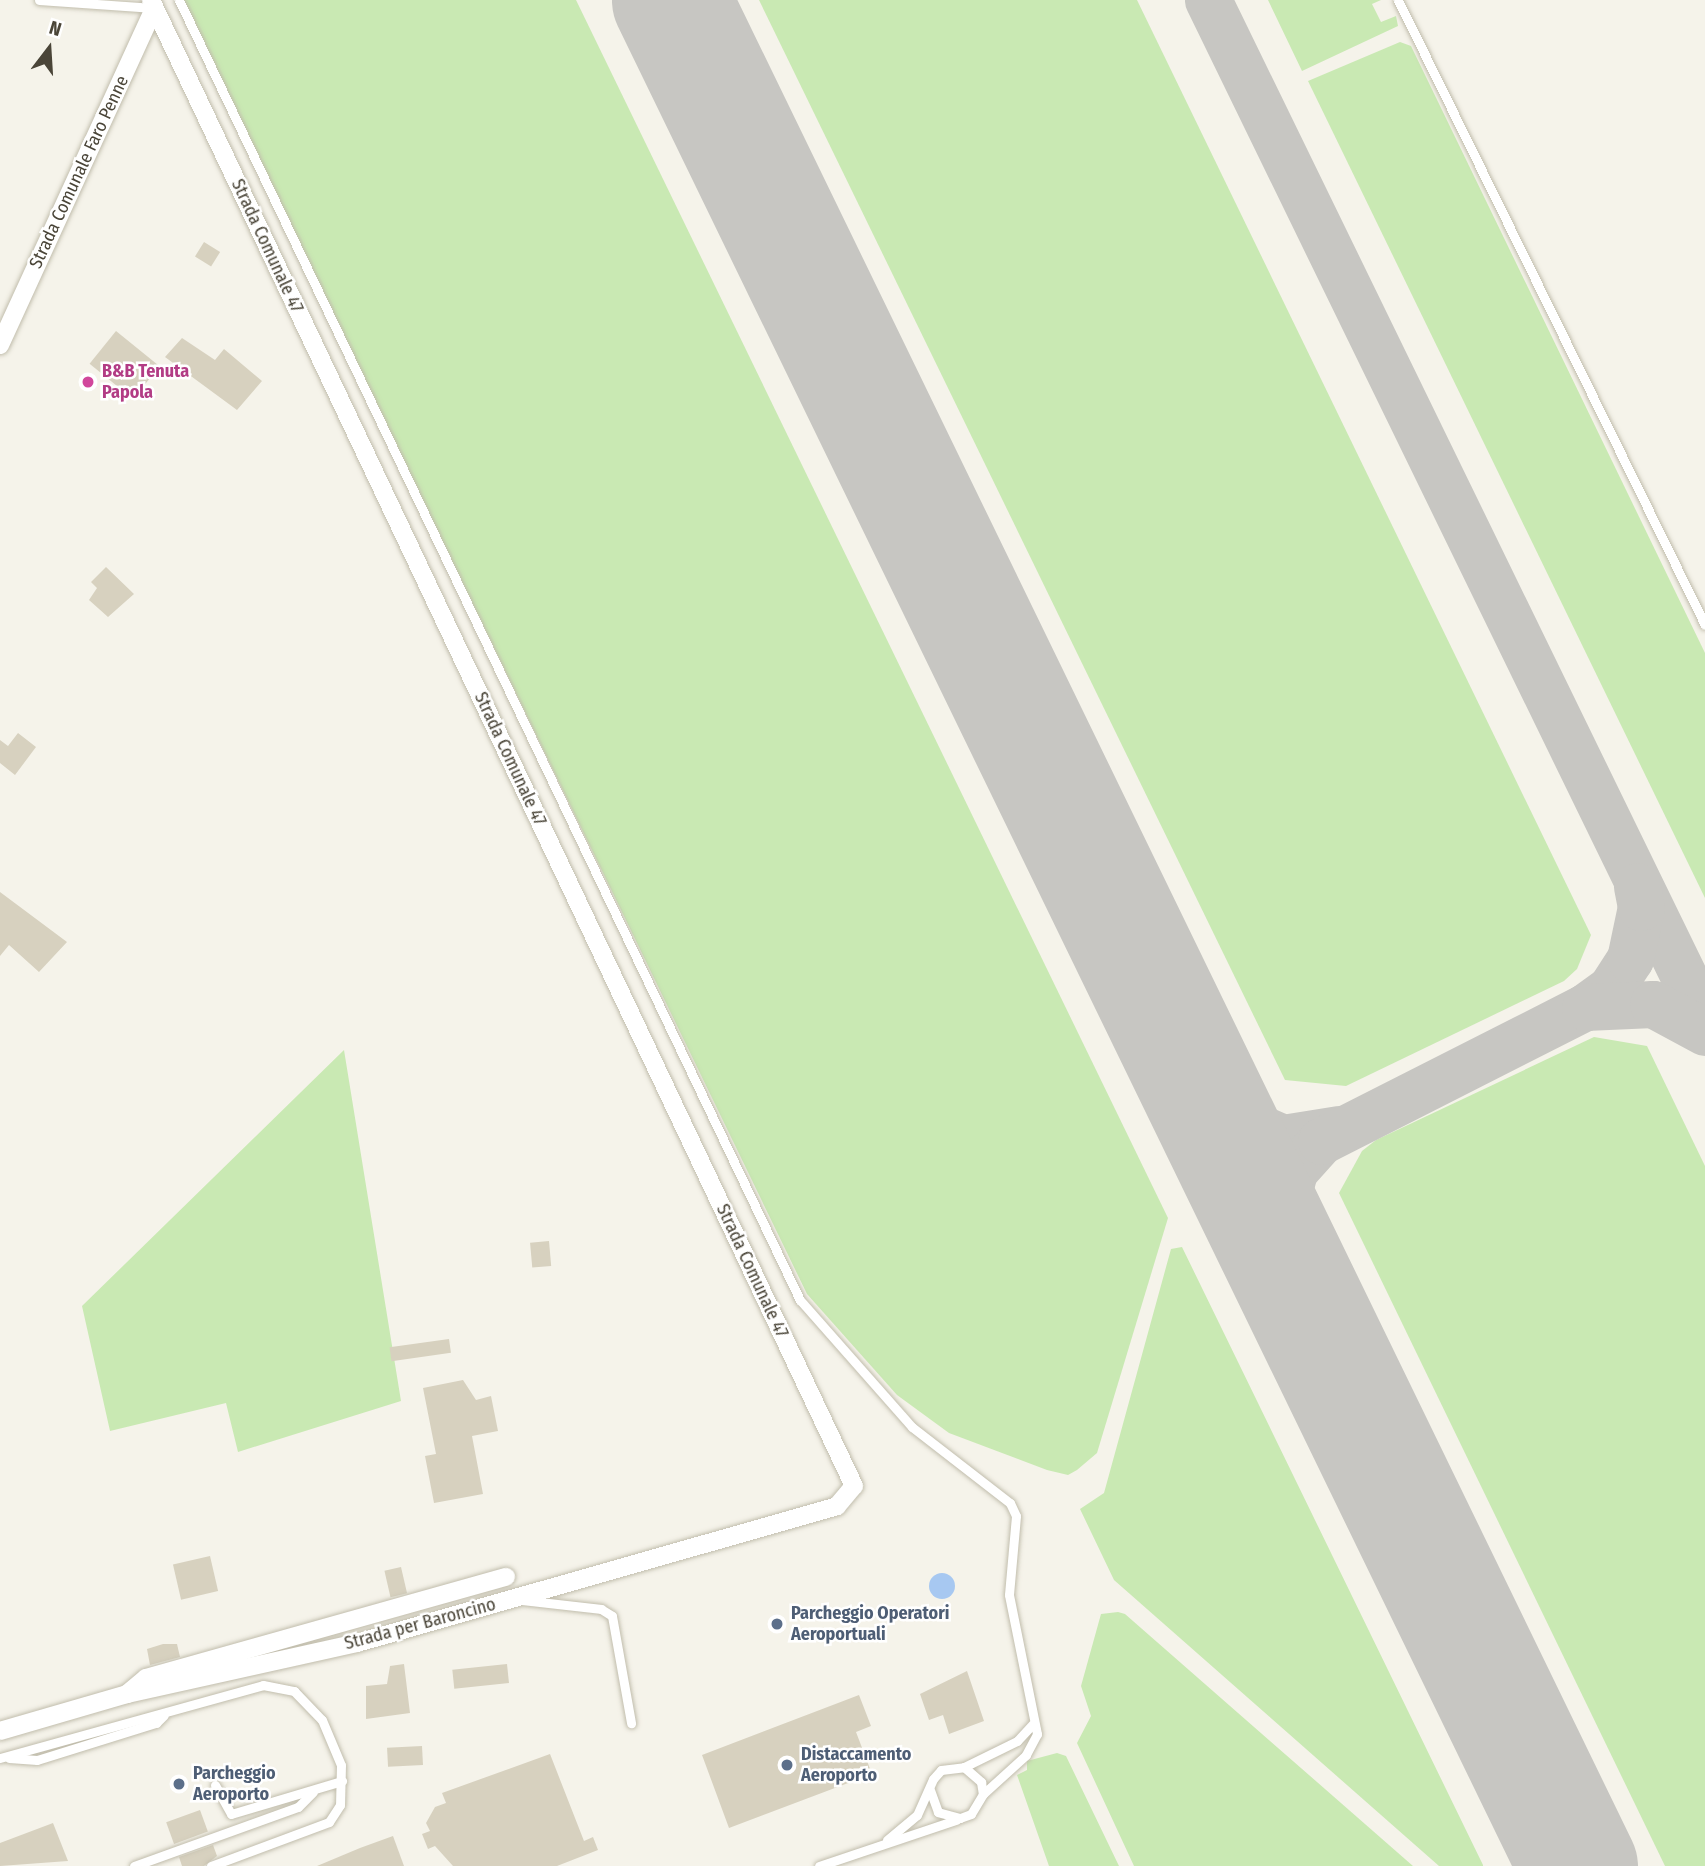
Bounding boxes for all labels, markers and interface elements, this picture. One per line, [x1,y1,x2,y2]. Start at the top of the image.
north arrow [14,14,84,84]
text: N [46,16,64,41]
street label: Strada Comunale Faro Penne [25,72,133,272]
street label: Strada Comunale 47 [227,176,307,316]
place label: B&B Tenuta Papola [102,361,189,404]
marker: B&B Tenuta Papola [80,374,96,390]
street label: Strada Comunale 47 [470,689,550,829]
street label: Strada Comunale 47 [712,1201,792,1341]
street label: Strada per Baroncino [342,1593,498,1655]
place label: Parcheggio Operatori Aeroportuali [791,1603,949,1646]
marker: Parcheggio Operatori Aeroportuali [769,1616,785,1632]
place label: Distaccamento Aeroporto [801,1744,911,1786]
marker: Distaccamento Aeroporto [779,1757,795,1773]
place label: Parcheggio Aeroporto [193,1763,276,1806]
marker: Parcheggio Aeroporto [171,1776,187,1792]

